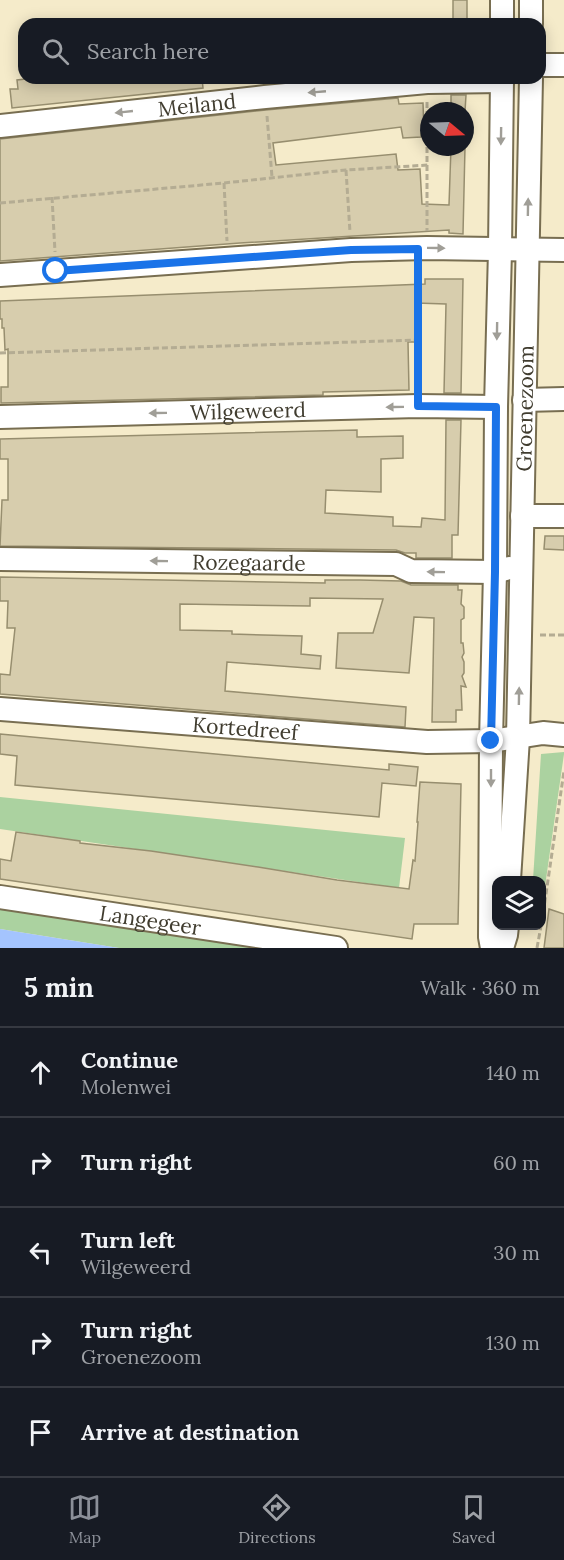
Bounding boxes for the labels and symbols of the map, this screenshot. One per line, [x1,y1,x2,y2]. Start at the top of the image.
street label: Meiland [156,87,237,122]
one-way arrow [308,87,327,97]
north arrow [420,102,474,156]
one-way arrow [114,107,133,117]
one-way arrow [496,127,506,146]
one-way arrow [524,198,533,217]
one-way arrow [426,243,445,253]
route start [42,257,68,283]
one-way arrow [493,322,502,341]
street label: Groenezoom [510,345,539,472]
street label: Wilgeweerd [190,395,306,425]
one-way arrow [386,402,405,411]
one-way arrow [149,408,168,417]
street label: Rozegaarde [192,548,306,576]
one-way arrow [150,556,169,566]
one-way arrow [427,567,446,576]
one-way arrow [514,687,524,706]
street label: Kortedreef [191,710,301,746]
route end [477,727,503,753]
one-way arrow [486,769,496,788]
street label: Langegeer [98,899,203,941]

